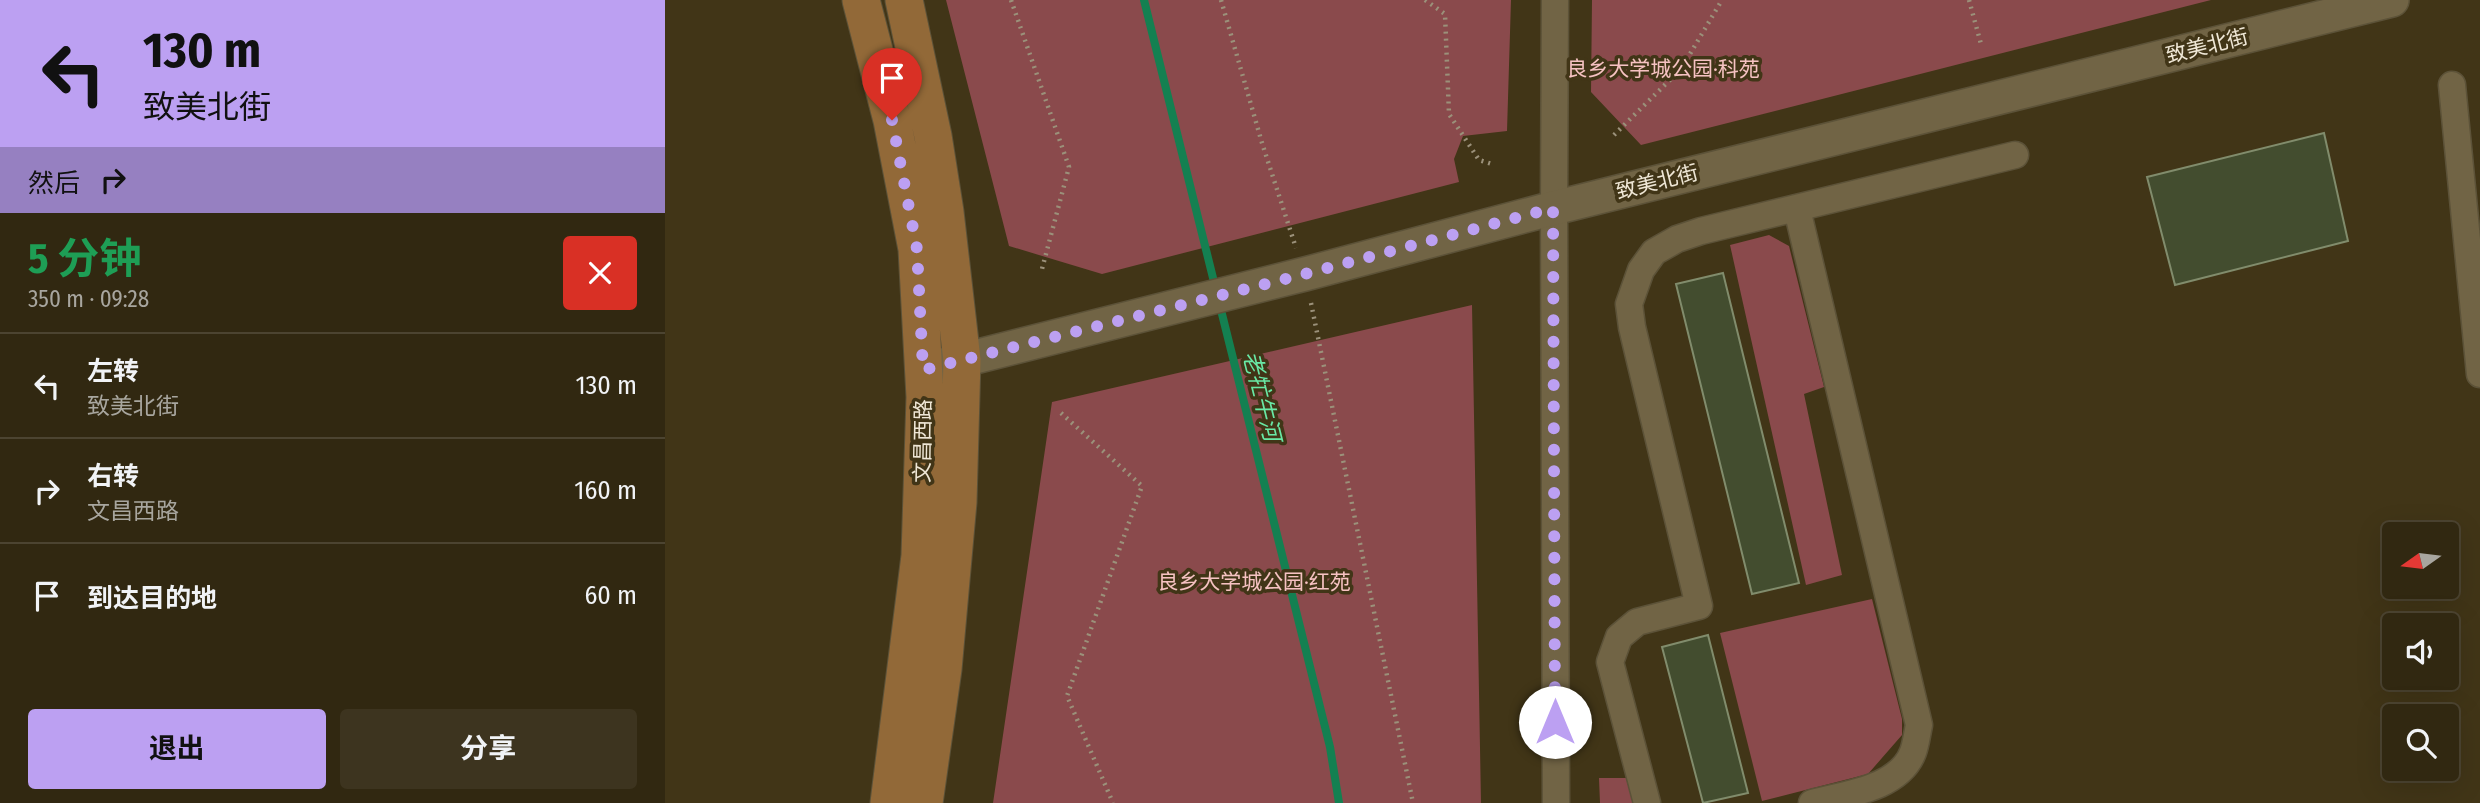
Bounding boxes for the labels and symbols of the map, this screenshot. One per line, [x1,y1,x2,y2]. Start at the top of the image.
street label: 致美北街 [2163,23,2251,69]
pin [862,48,922,120]
park label: 良乡大学城公园·科苑 [1566,56,1760,82]
street label: 致美北街 [1613,159,1701,205]
water label: 老牤牛河 [1237,348,1288,448]
street label: 文昌西路 [909,399,937,483]
north arrow [2382,522,2459,598]
park label: 良乡大学城公园·红苑 [1157,569,1351,595]
position arrow [1518,685,1592,759]

